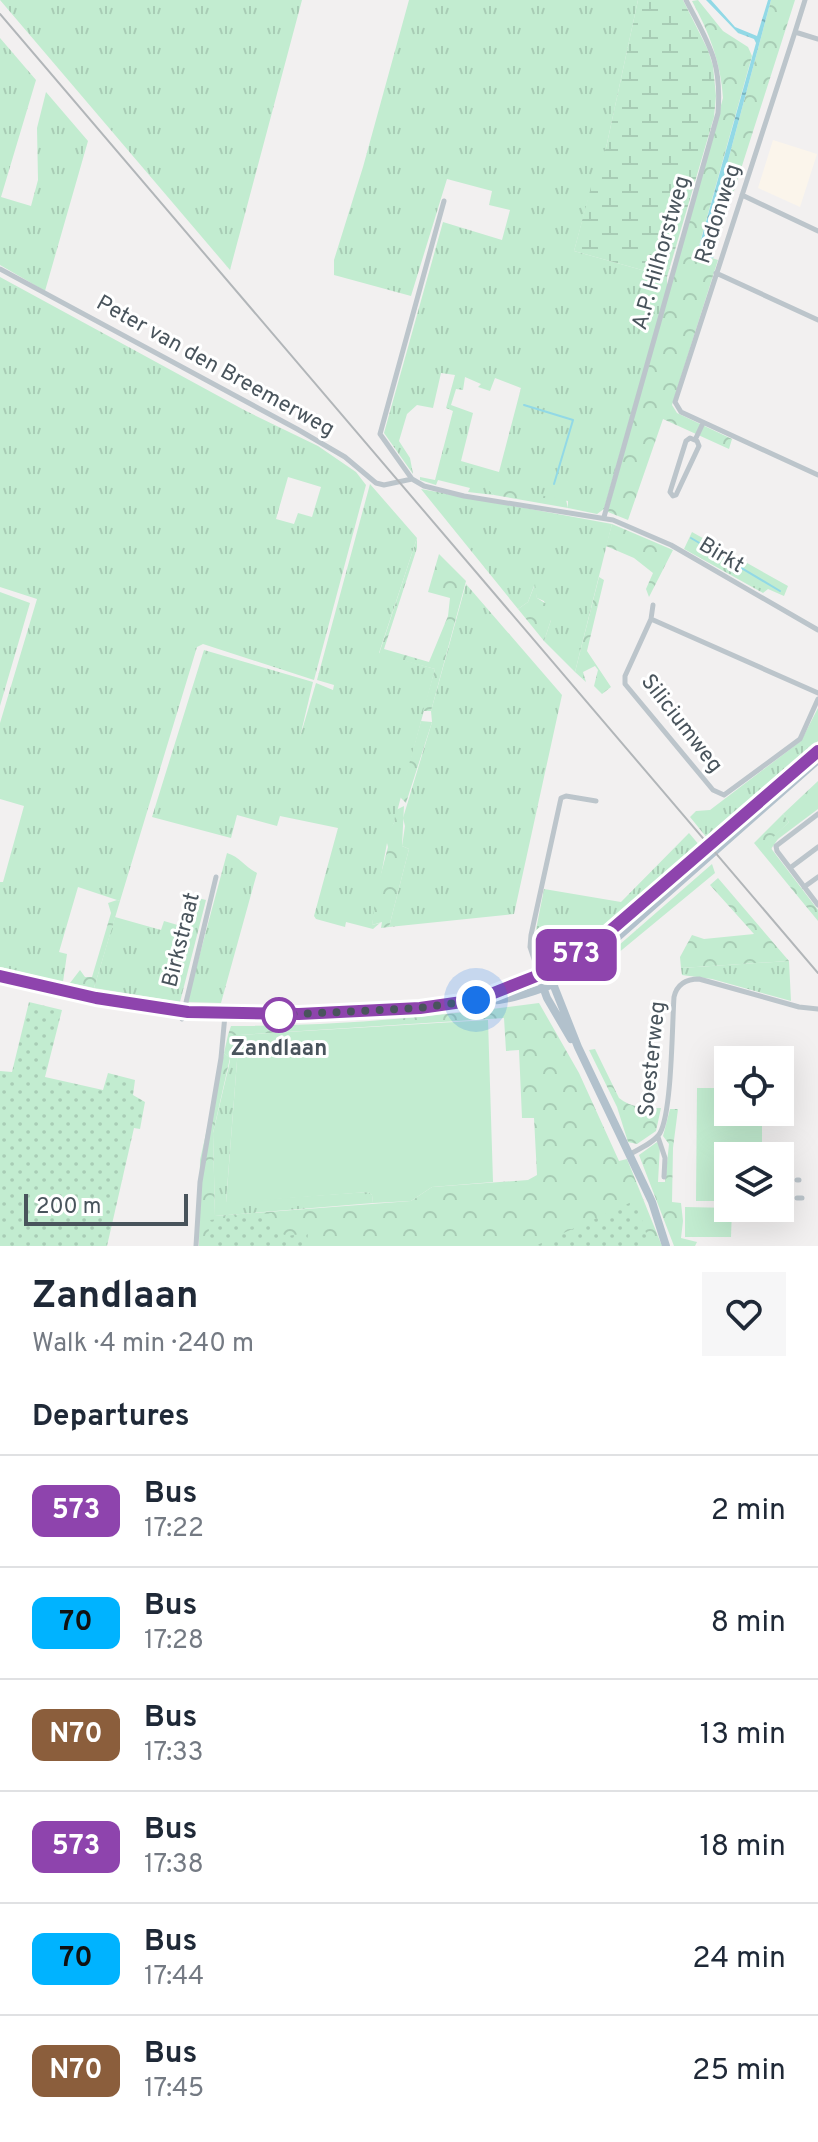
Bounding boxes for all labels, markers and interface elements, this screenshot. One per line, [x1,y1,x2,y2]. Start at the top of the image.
street label: Radonweg [690,161,748,267]
street label: A.P. Hilhorstweg [627,173,697,333]
street label: Peter van den Breemerweg [91,290,339,444]
street label: Birkt [693,532,749,580]
street label: Siliciumweg [634,669,728,779]
street label: Birkstraat [157,890,207,990]
line badge: 573 [530,929,622,981]
text: 573 [552,937,600,973]
your location [456,980,496,1020]
marker: Zandlaan [262,998,296,1032]
street label: Soesterweg [634,1000,672,1118]
place label: Zandlaan [231,1036,327,1063]
map controls [714,1046,794,1222]
button: locate [714,1046,794,1126]
button: layers [714,1142,794,1222]
scale bar [24,1190,188,1226]
text: 200 m [36,1194,101,1221]
button: heart [702,1272,786,1356]
text: Zandlaan [32,1273,198,1322]
text: Walk · 4 min · 240 m [32,1328,254,1361]
text: Departures [32,1399,190,1436]
text: Bus [144,1476,197,1513]
text: 573 [52,1493,100,1529]
text: 2 min [711,1493,786,1530]
text: 17:22 [144,1513,204,1546]
text: Bus [144,1588,197,1625]
text: 70 [59,1605,93,1641]
text: 8 min [711,1605,786,1642]
text: 17:28 [144,1625,204,1658]
text: Bus [144,1700,197,1737]
text: N70 [49,1717,103,1753]
text: 13 min [700,1717,786,1754]
text: 17:33 [144,1737,203,1770]
text: Bus [144,1812,197,1849]
text: 573 [52,1829,100,1865]
text: 18 min [700,1829,786,1866]
text: 17:38 [144,1849,204,1882]
text: Bus [144,1924,197,1961]
text: 70 [59,1941,93,1977]
text: 24 min [692,1941,786,1978]
text: 17:44 [144,1961,204,1994]
text: Bus [144,2036,197,2073]
text: N70 [49,2053,103,2089]
text: 25 min [692,2053,786,2090]
text: 17:45 [144,2073,204,2106]

